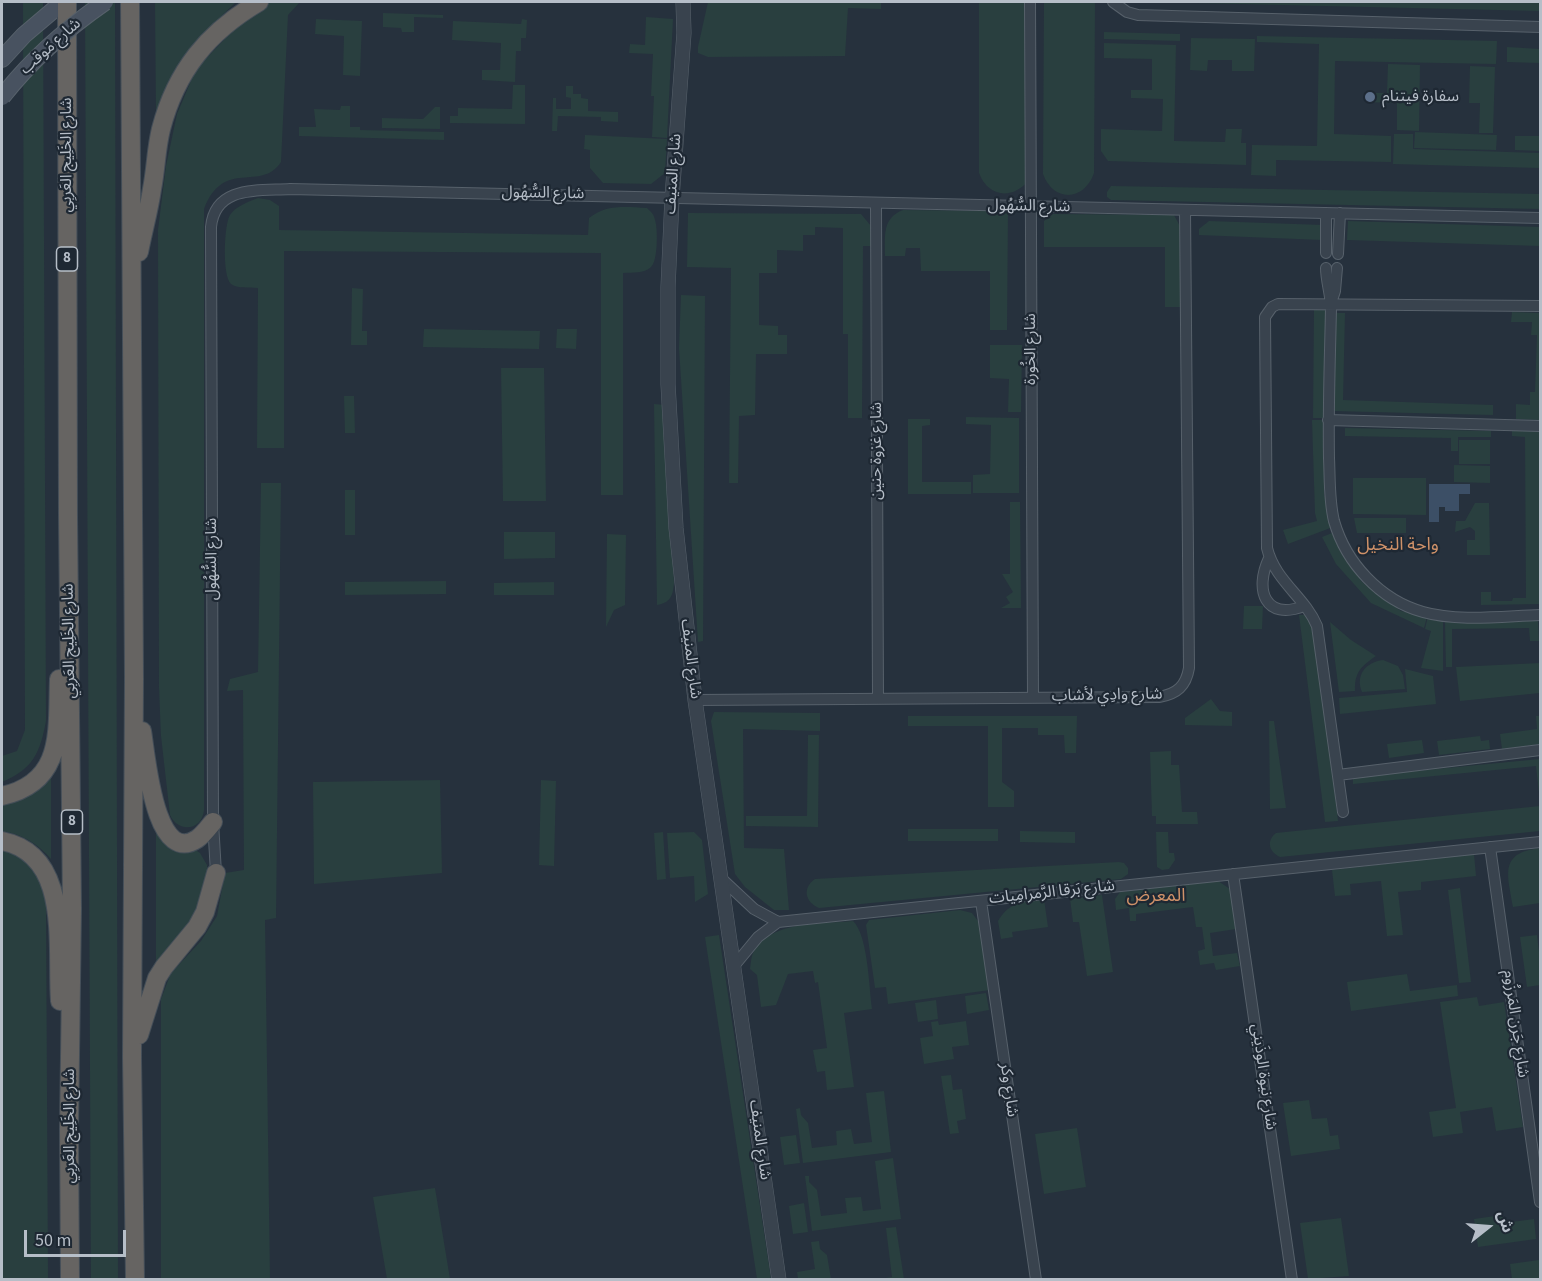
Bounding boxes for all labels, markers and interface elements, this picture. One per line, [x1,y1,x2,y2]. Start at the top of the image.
street label: شارع مَوقب [17,15,85,79]
place label: سفارة فيتنام [1382,87,1459,107]
marker: سفارة فيتنام [1363,90,1377,104]
street label: شارع الخَلِيج العَربِي [57,97,77,213]
street label: شارع المنيف [662,133,686,215]
street label: شارع السُّهُول [501,184,585,204]
street label: شارع السُّهُول [987,197,1071,217]
road number: 8 [56,247,78,271]
street label: شارع الخُورة [1021,313,1041,385]
street label: شارع غزوة حنين [867,402,887,500]
street label: شارع السُّهُول [202,518,222,600]
district label: واحة النخيل [1357,535,1439,557]
street label: شارع الخَلِيج العَربِي [59,583,81,699]
street label: شارع المنيف [676,618,704,700]
street label: شارع وادِي لأشاب [1051,685,1163,707]
road number: 8 [62,810,82,834]
street label: شارع بَرقا الرَّمرامِيات [988,877,1116,909]
district label: المعرض [1127,886,1185,908]
street label: شارع جَرن المَرزُوم [1498,969,1532,1079]
street label: شارع نيوة الوذَيني [1246,1023,1280,1131]
street label: شارع وكر [995,1062,1021,1118]
street label: شارع الخَلِيج العَربِي [60,1068,80,1184]
street label: شارع المنيف [744,1099,774,1181]
north arrow [1458,1197,1518,1257]
text: ش [1491,1208,1519,1235]
scale bar [27,1218,129,1256]
text: 50 m [35,1228,71,1253]

